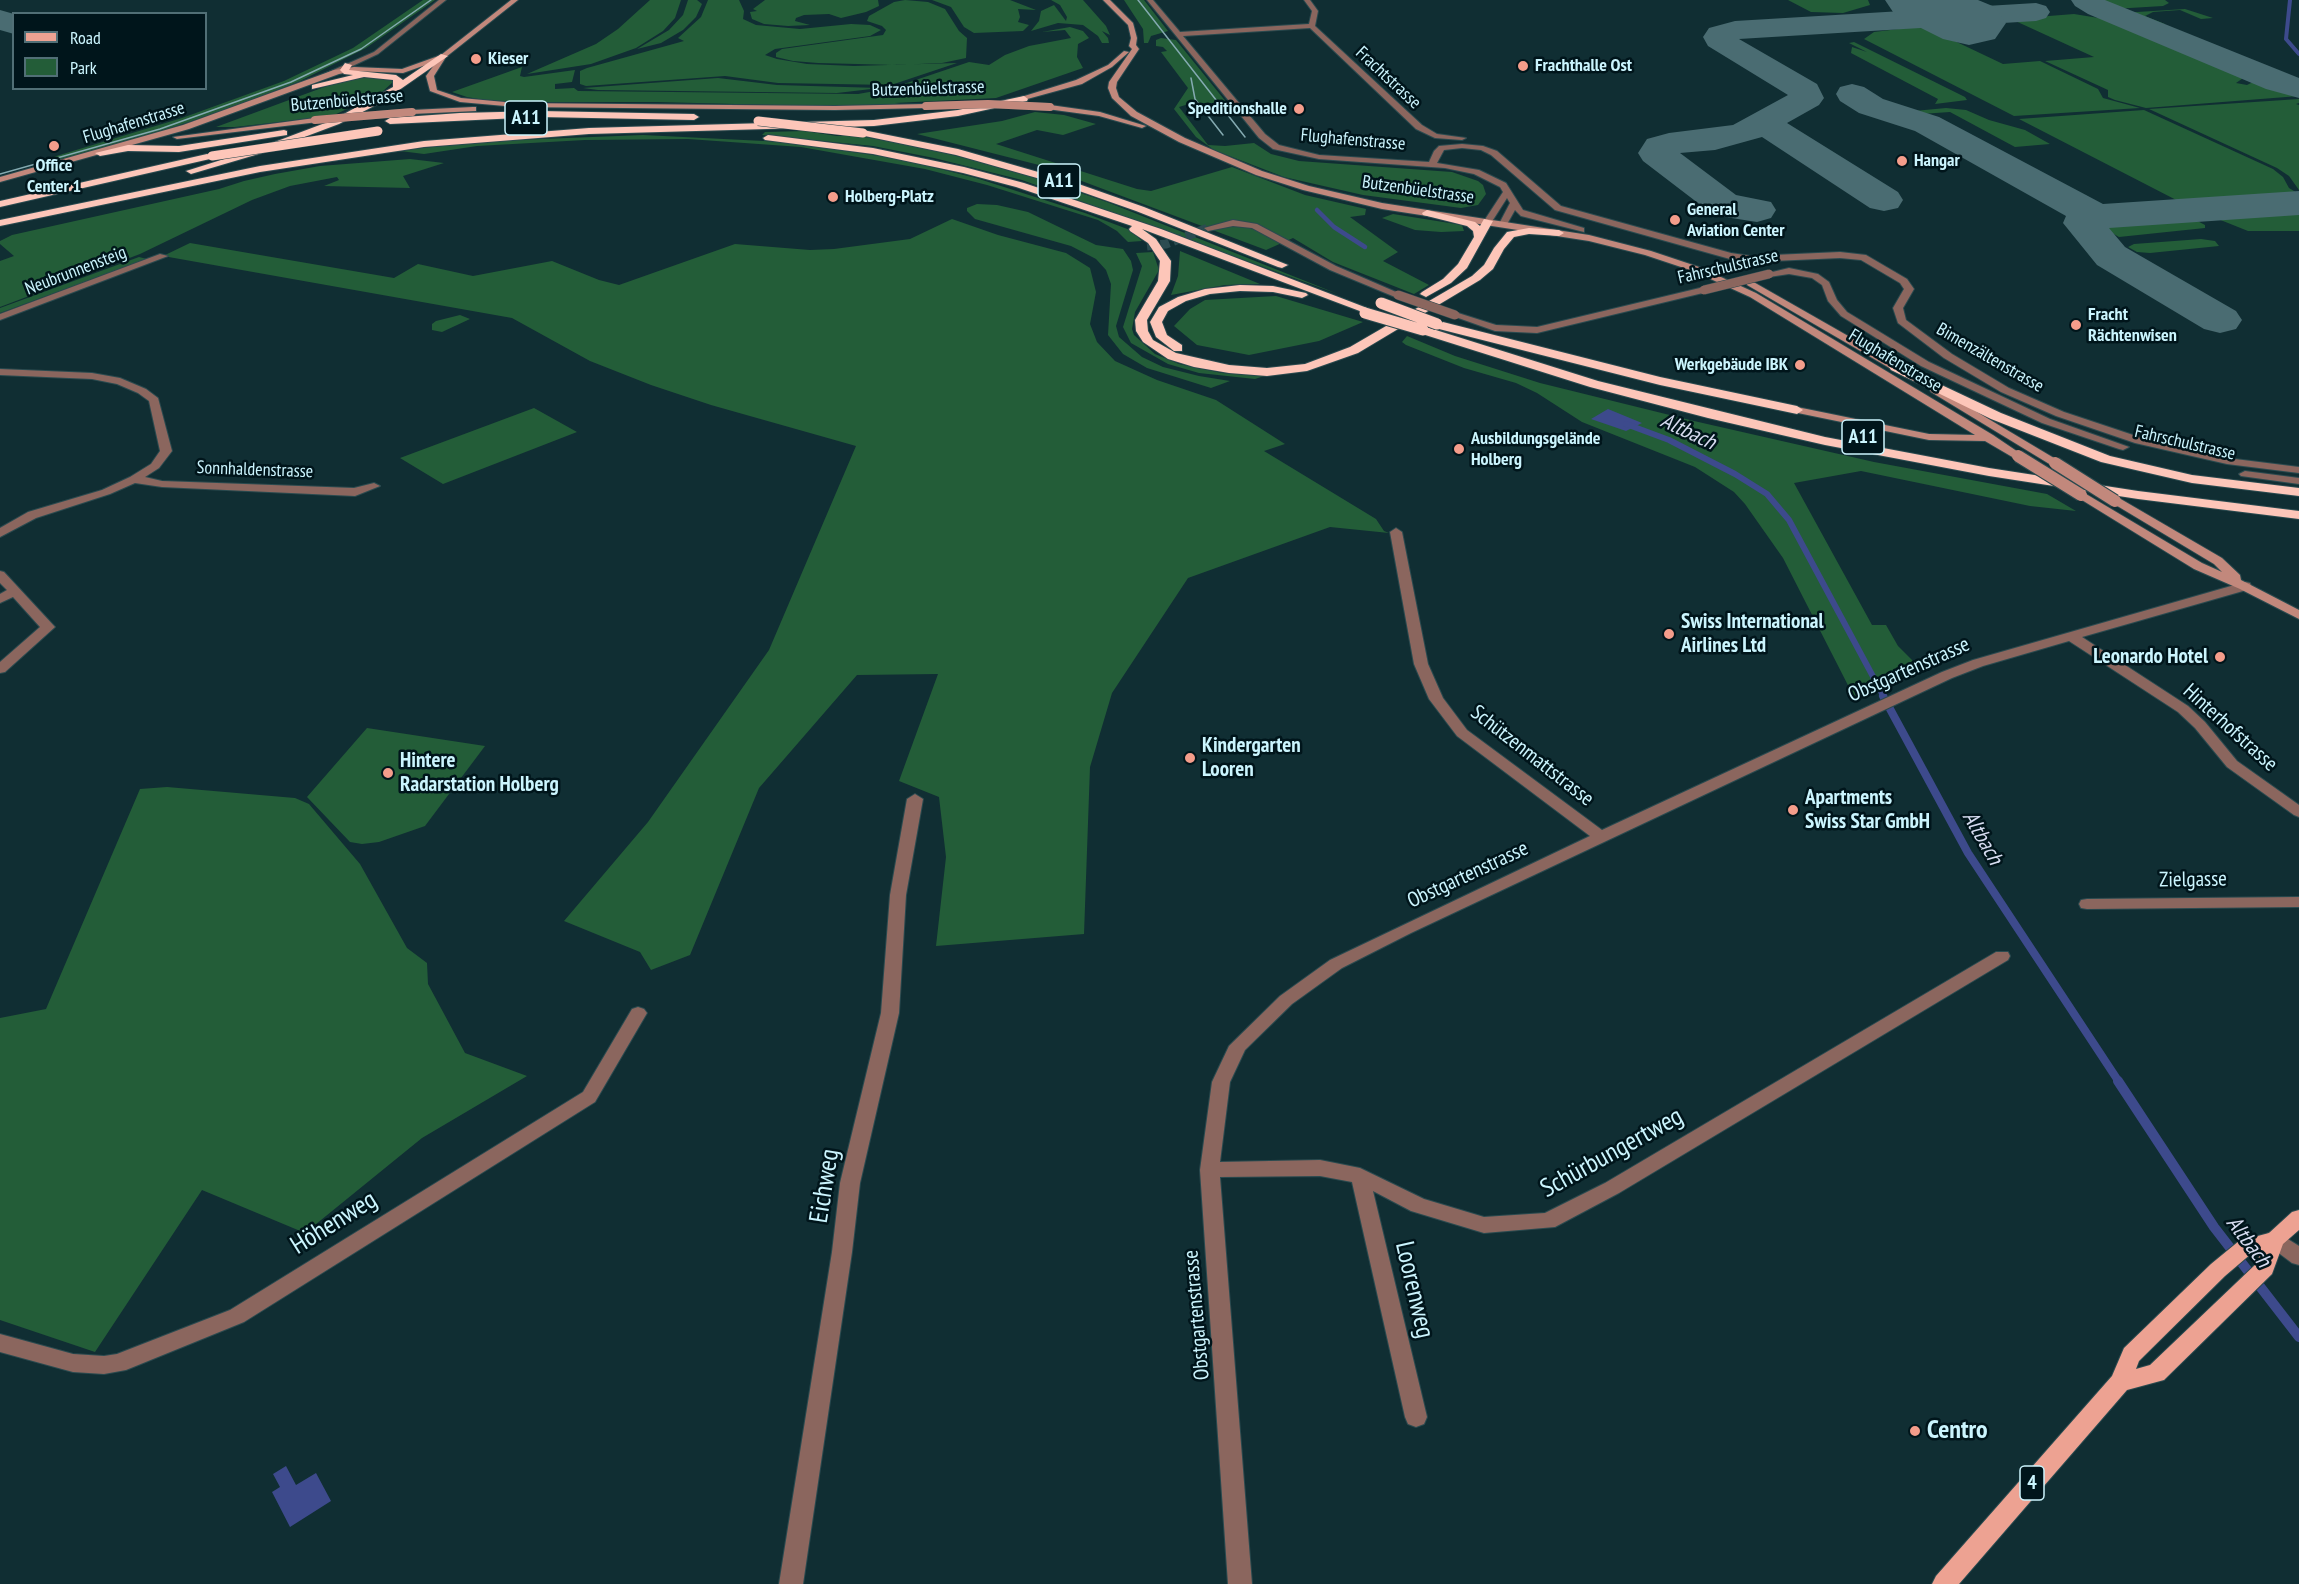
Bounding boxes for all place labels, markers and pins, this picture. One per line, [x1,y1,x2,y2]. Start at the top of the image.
place label: Kieser [488,48,528,70]
marker: Kieser [469,52,483,66]
place label: Frachthalle Ost [1535,55,1632,77]
marker: Frachthalle Ost [1516,59,1530,73]
place label: Speditionshalle [1188,98,1287,120]
marker: Speditionshalle [1292,102,1306,116]
marker: Office Center 1 [47,139,61,153]
place label: Hangar [1914,150,1960,172]
marker: Hangar [1895,154,1909,168]
place label: Office Center 1 [27,155,81,198]
place label: Holberg-Platz [845,186,934,208]
marker: Holberg-Platz [826,190,840,204]
place label: General Aviation Center [1687,199,1785,242]
marker: General Aviation Center [1668,213,1682,227]
place label: Fracht Rächtenwisen [2088,304,2177,346]
marker: Fracht Rächtenwisen [2069,318,2083,332]
place label: Werkgebäude IBK [1675,354,1788,376]
marker: Werkgebäude IBK [1793,358,1807,372]
place label: Ausbildungsgelände Holberg [1471,428,1600,470]
marker: Ausbildungsgelände Holberg [1452,442,1466,456]
place label: Swiss International Airlines Ltd [1681,609,1824,659]
marker: Swiss International Airlines Ltd [1662,627,1676,641]
place label: Leonardo Hotel [2093,644,2208,670]
marker: Leonardo Hotel [2213,650,2227,664]
place label: Kindergarten Looren [1202,733,1301,783]
place label: Hintere Radarstation Holberg [400,748,559,798]
marker: Kindergarten Looren [1183,751,1197,765]
marker: Hintere Radarstation Holberg [381,766,395,780]
place label: Apartments Swiss Star GmbH [1805,785,1930,835]
marker: Apartments Swiss Star GmbH [1786,803,1800,817]
place label: Centro [1927,1415,1988,1447]
marker: Centro [1908,1424,1922,1438]

